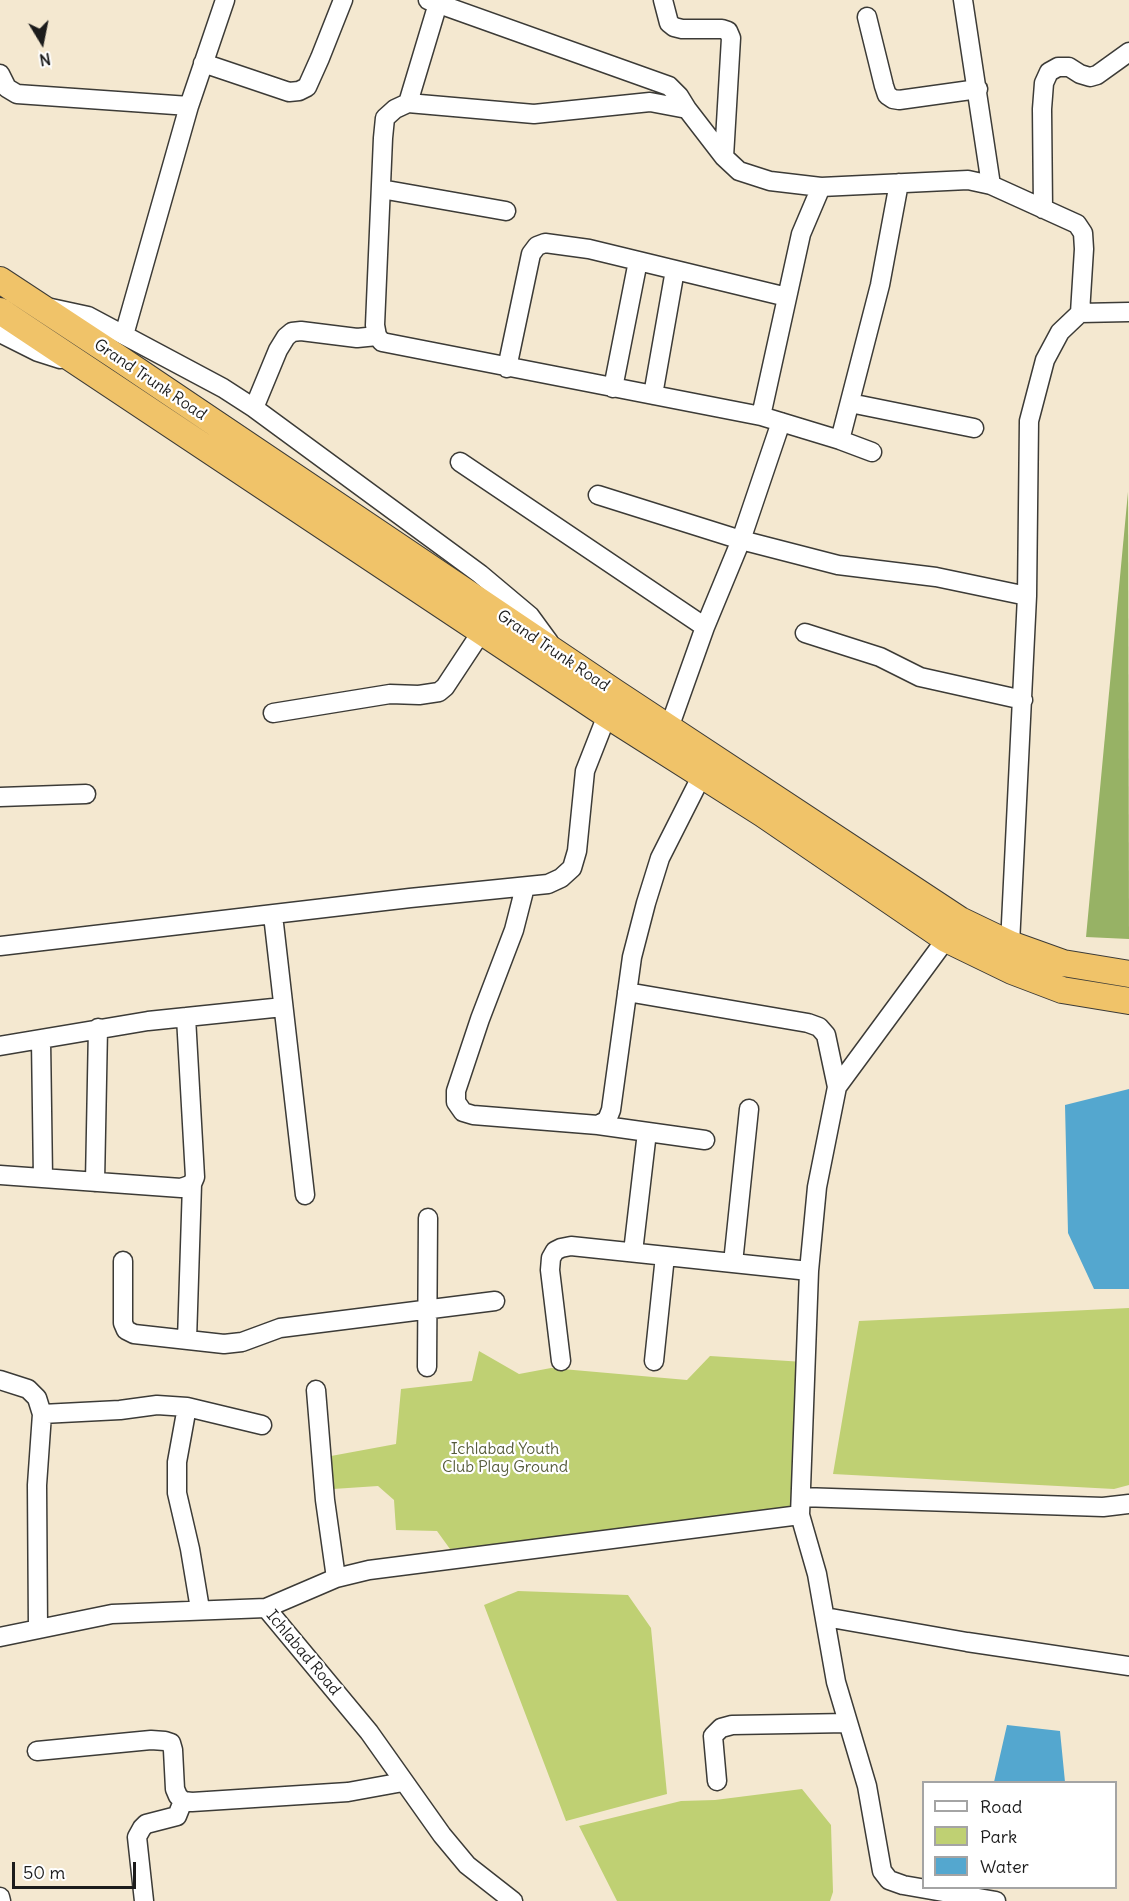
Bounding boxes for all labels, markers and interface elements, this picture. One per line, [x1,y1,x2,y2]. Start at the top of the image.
north arrow [12,12,72,72]
text: N [38,49,52,71]
street label: Grand Trunk Road [90,335,210,425]
street label: Grand Trunk Road [493,606,613,696]
park label: Ichlabad Youth Club Play Ground [442,1439,568,1477]
street label: Ichlabad Road [262,1606,344,1700]
legend [922,1781,1117,1889]
text: Road [980,1795,1022,1818]
text: Park [980,1825,1017,1848]
scale bar [15,1850,140,1888]
text: Water [980,1855,1029,1878]
text: 50 m [23,1861,65,1884]

